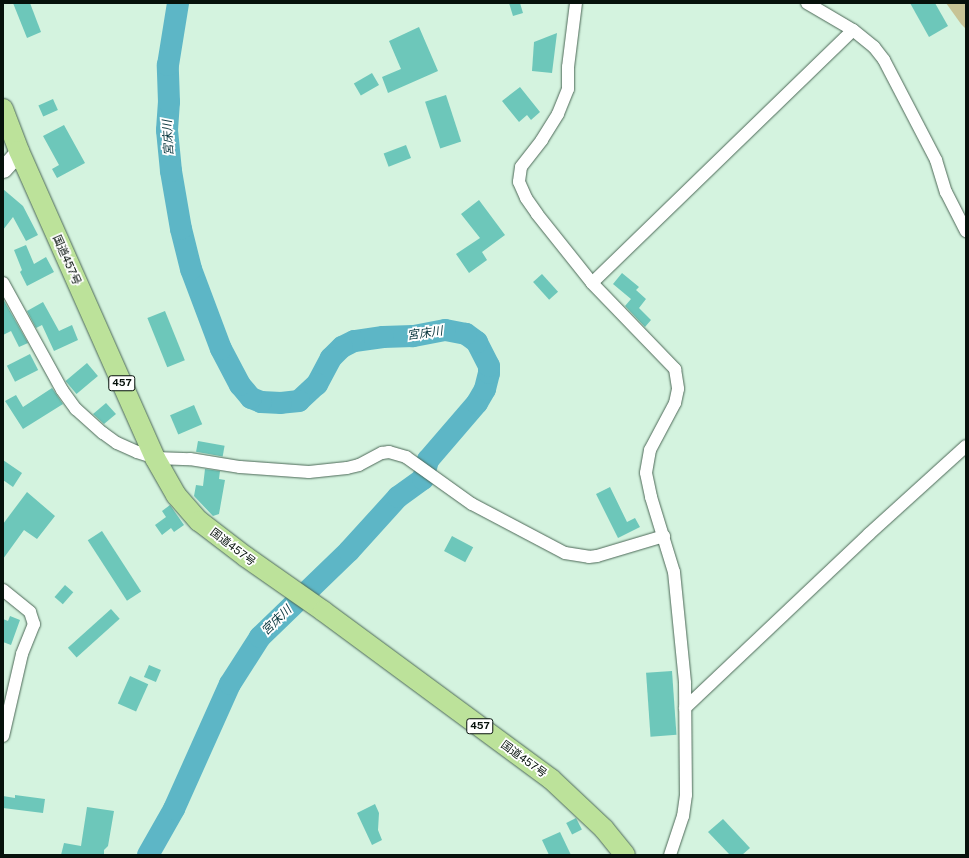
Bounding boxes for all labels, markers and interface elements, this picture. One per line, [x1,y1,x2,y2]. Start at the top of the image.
water label: 宮床川 [161,120,177,156]
street label: 国道457号 [50,233,84,287]
water label: 宮床川 [406,324,444,344]
road number: 457 [108,375,136,391]
street label: 国道457号 [208,526,258,568]
water label: 宮床川 [259,603,295,639]
road number: 457 [466,718,494,734]
street label: 国道457号 [498,738,550,780]

